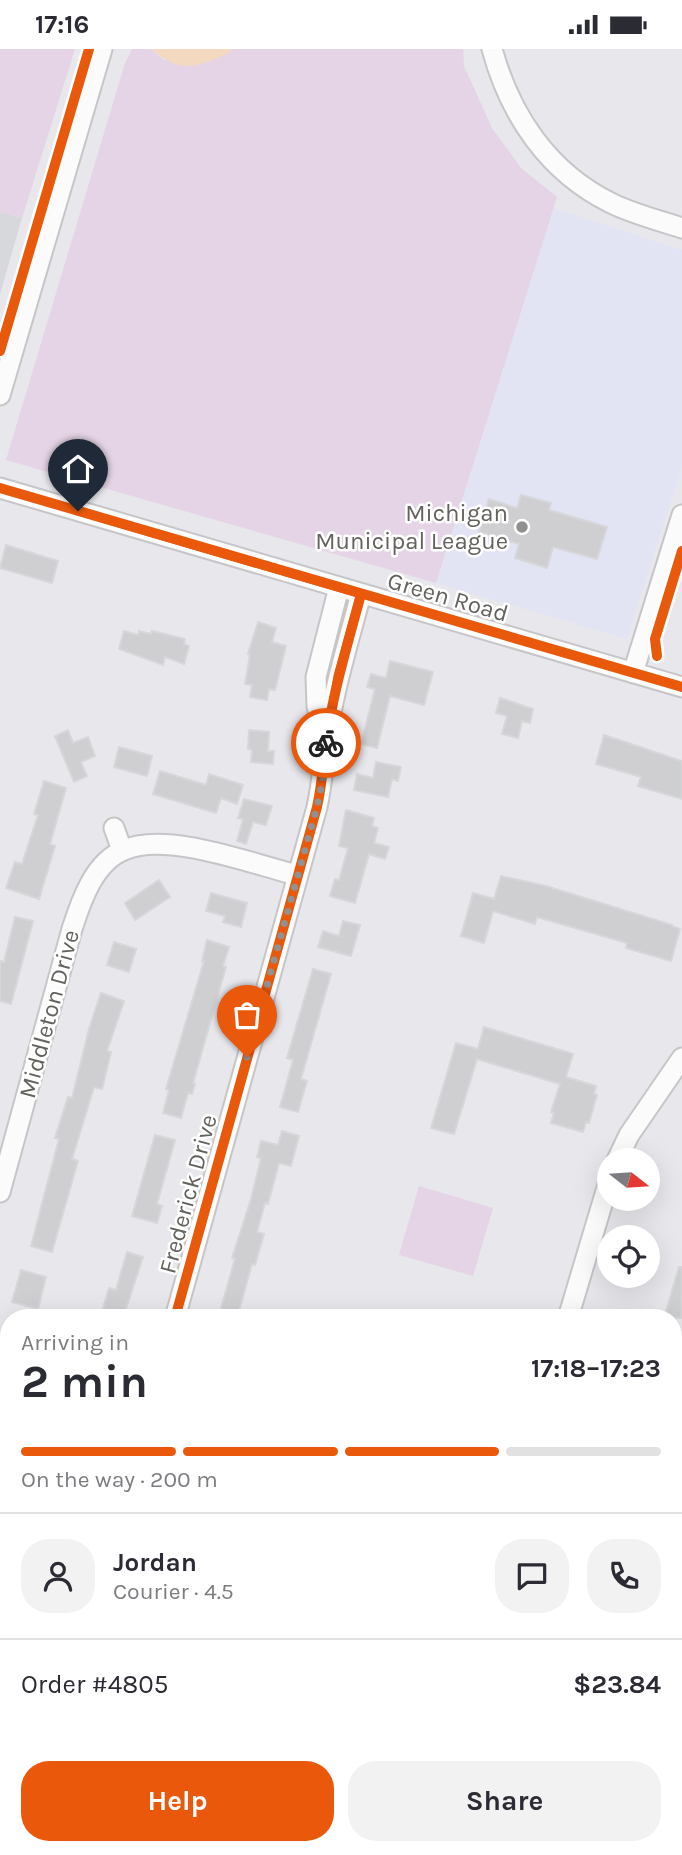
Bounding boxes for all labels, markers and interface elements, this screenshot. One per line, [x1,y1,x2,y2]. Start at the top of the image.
text: 17:16 [35,9,89,40]
pin [48,439,108,511]
icon: home [59,450,97,488]
place label: Michigan Municipal League [315,499,508,555]
marker: Michigan Municipal League [514,519,530,535]
street label: Green Road [384,566,512,628]
courier [291,708,361,778]
icon: bike [307,724,345,762]
street label: Middleton Drive [13,927,85,1101]
pin [217,985,277,1057]
icon: bag [228,996,266,1034]
street label: Frederick Drive [153,1111,223,1277]
north arrow [597,1148,660,1211]
map controls [597,1148,660,1288]
button: locate [597,1225,660,1288]
text: Arriving in [21,1329,129,1356]
text: 17:18–17:23 [531,1353,661,1384]
text: 2 min [21,1355,148,1409]
text: On the way · 200 m [21,1466,218,1493]
button: person [21,1539,95,1613]
button: chat [495,1539,569,1613]
button: phone [587,1539,661,1613]
text: Jordan [113,1547,197,1578]
text: Courier · 4.5 [113,1578,234,1605]
text: Order #4805 [21,1669,168,1700]
text: $23.84 [573,1669,661,1700]
button: Help [21,1761,334,1841]
button: Share [348,1761,661,1841]

